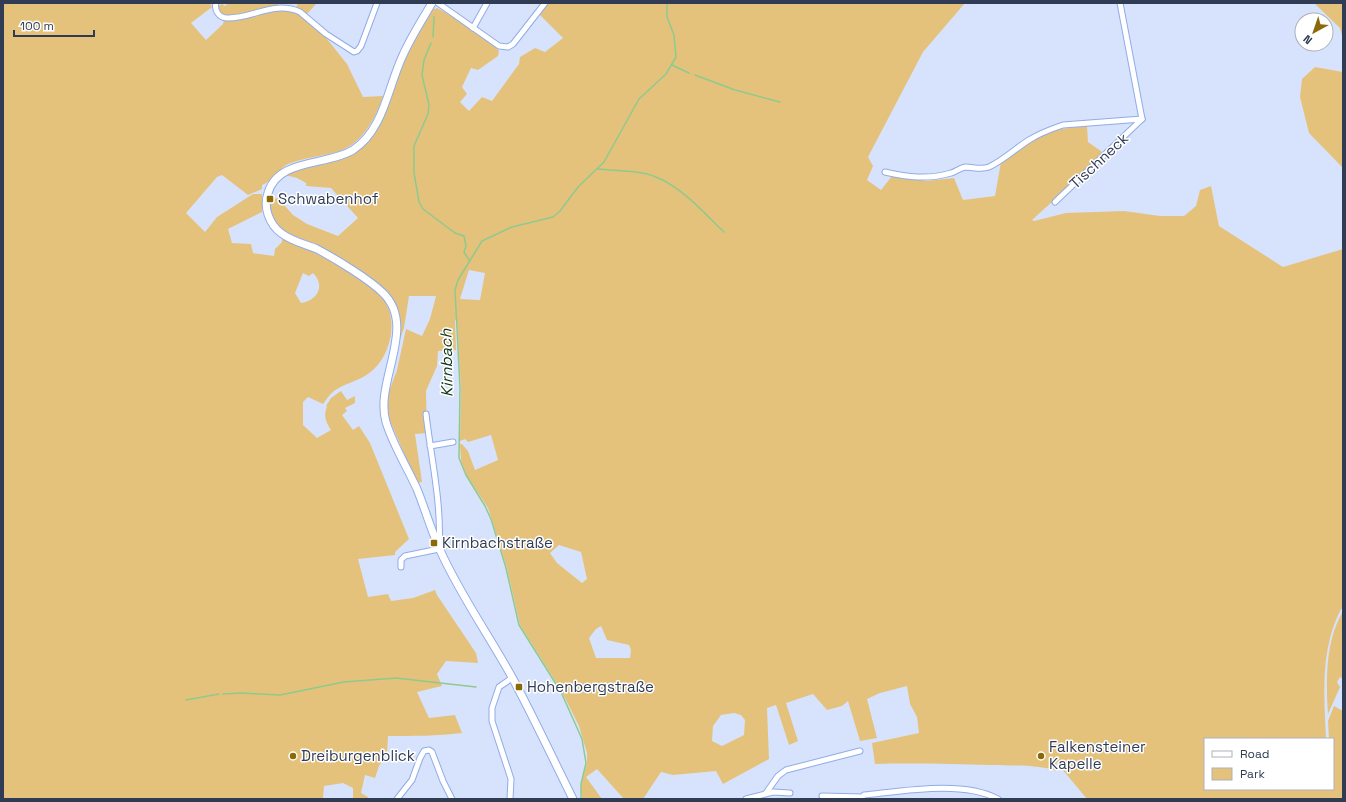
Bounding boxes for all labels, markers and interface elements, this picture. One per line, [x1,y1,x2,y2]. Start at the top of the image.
scale bar [14,12,94,38]
north arrow [1294,12,1334,52]
text: 100 m [20,18,54,34]
text: N [1300,32,1315,47]
street label: Tischneck [1065,129,1132,193]
place label: Schwabenhof [278,189,379,208]
marker: Schwabenhof [265,194,275,204]
water label: Kirnbach [435,328,458,397]
place label: Kirnbachstraße [442,533,553,552]
marker: Kirnbachstraße [429,538,439,548]
place label: Hohenbergstraße [527,677,654,696]
marker: Hohenbergstraße [514,682,524,692]
place label: Falkensteiner Kapelle [1049,737,1146,773]
legend [1204,738,1334,790]
place label: Dreiburgenblick [301,746,415,765]
text: Road [1240,746,1269,762]
marker: Dreiburgenblick [288,751,298,761]
marker: Falkensteiner Kapelle [1036,751,1046,761]
text: Park [1240,766,1265,782]

